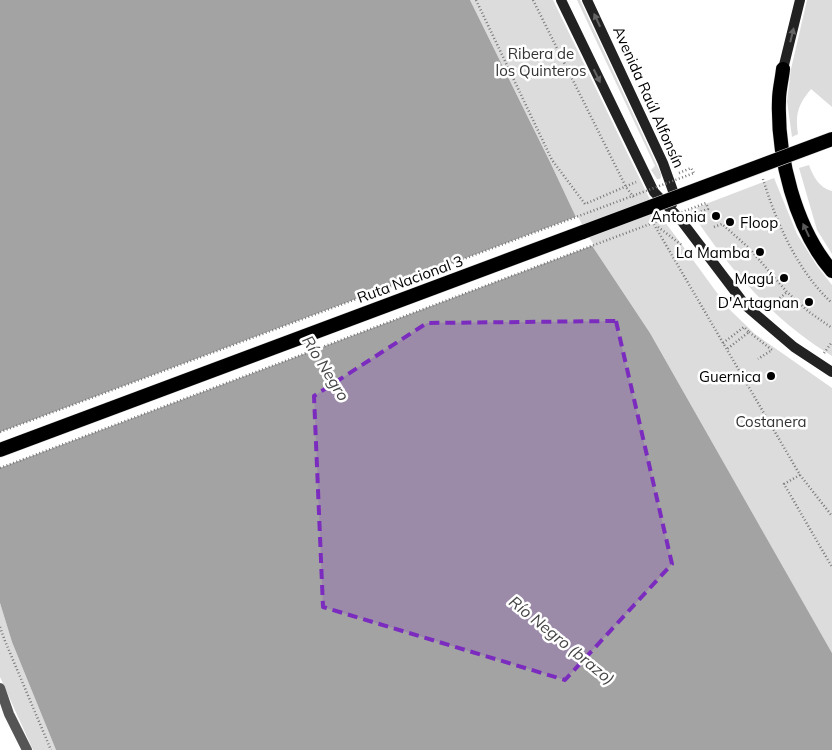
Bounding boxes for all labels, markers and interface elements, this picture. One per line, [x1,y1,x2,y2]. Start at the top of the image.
one-way arrow [592,13,600,27]
street label: Avenida Raúl Alfonsín [609,23,689,171]
one-way arrow [788,27,796,42]
park label: Ribera de los Quinteros [496,44,586,80]
one-way arrow [593,68,602,83]
place label: Antonia [651,207,706,226]
marker: Antonia [710,210,722,222]
place label: Floop [740,213,778,232]
marker: Floop [724,216,736,228]
one-way arrow [802,223,810,237]
place label: La Mamba [676,243,750,262]
marker: La Mamba [754,246,766,258]
street label: Ruta Nacional 3 [354,251,466,307]
place label: Magú [734,269,774,288]
marker: Magú [778,272,790,284]
place label: D'Artagnan [718,293,799,312]
marker: D'Artagnan [803,296,815,308]
water label: Río Negro [298,332,354,404]
place label: Guernica [699,367,761,386]
marker: Guernica [765,370,777,382]
park label: Costanera [735,412,807,431]
water label: Río Negro (brazo) [505,591,619,689]

